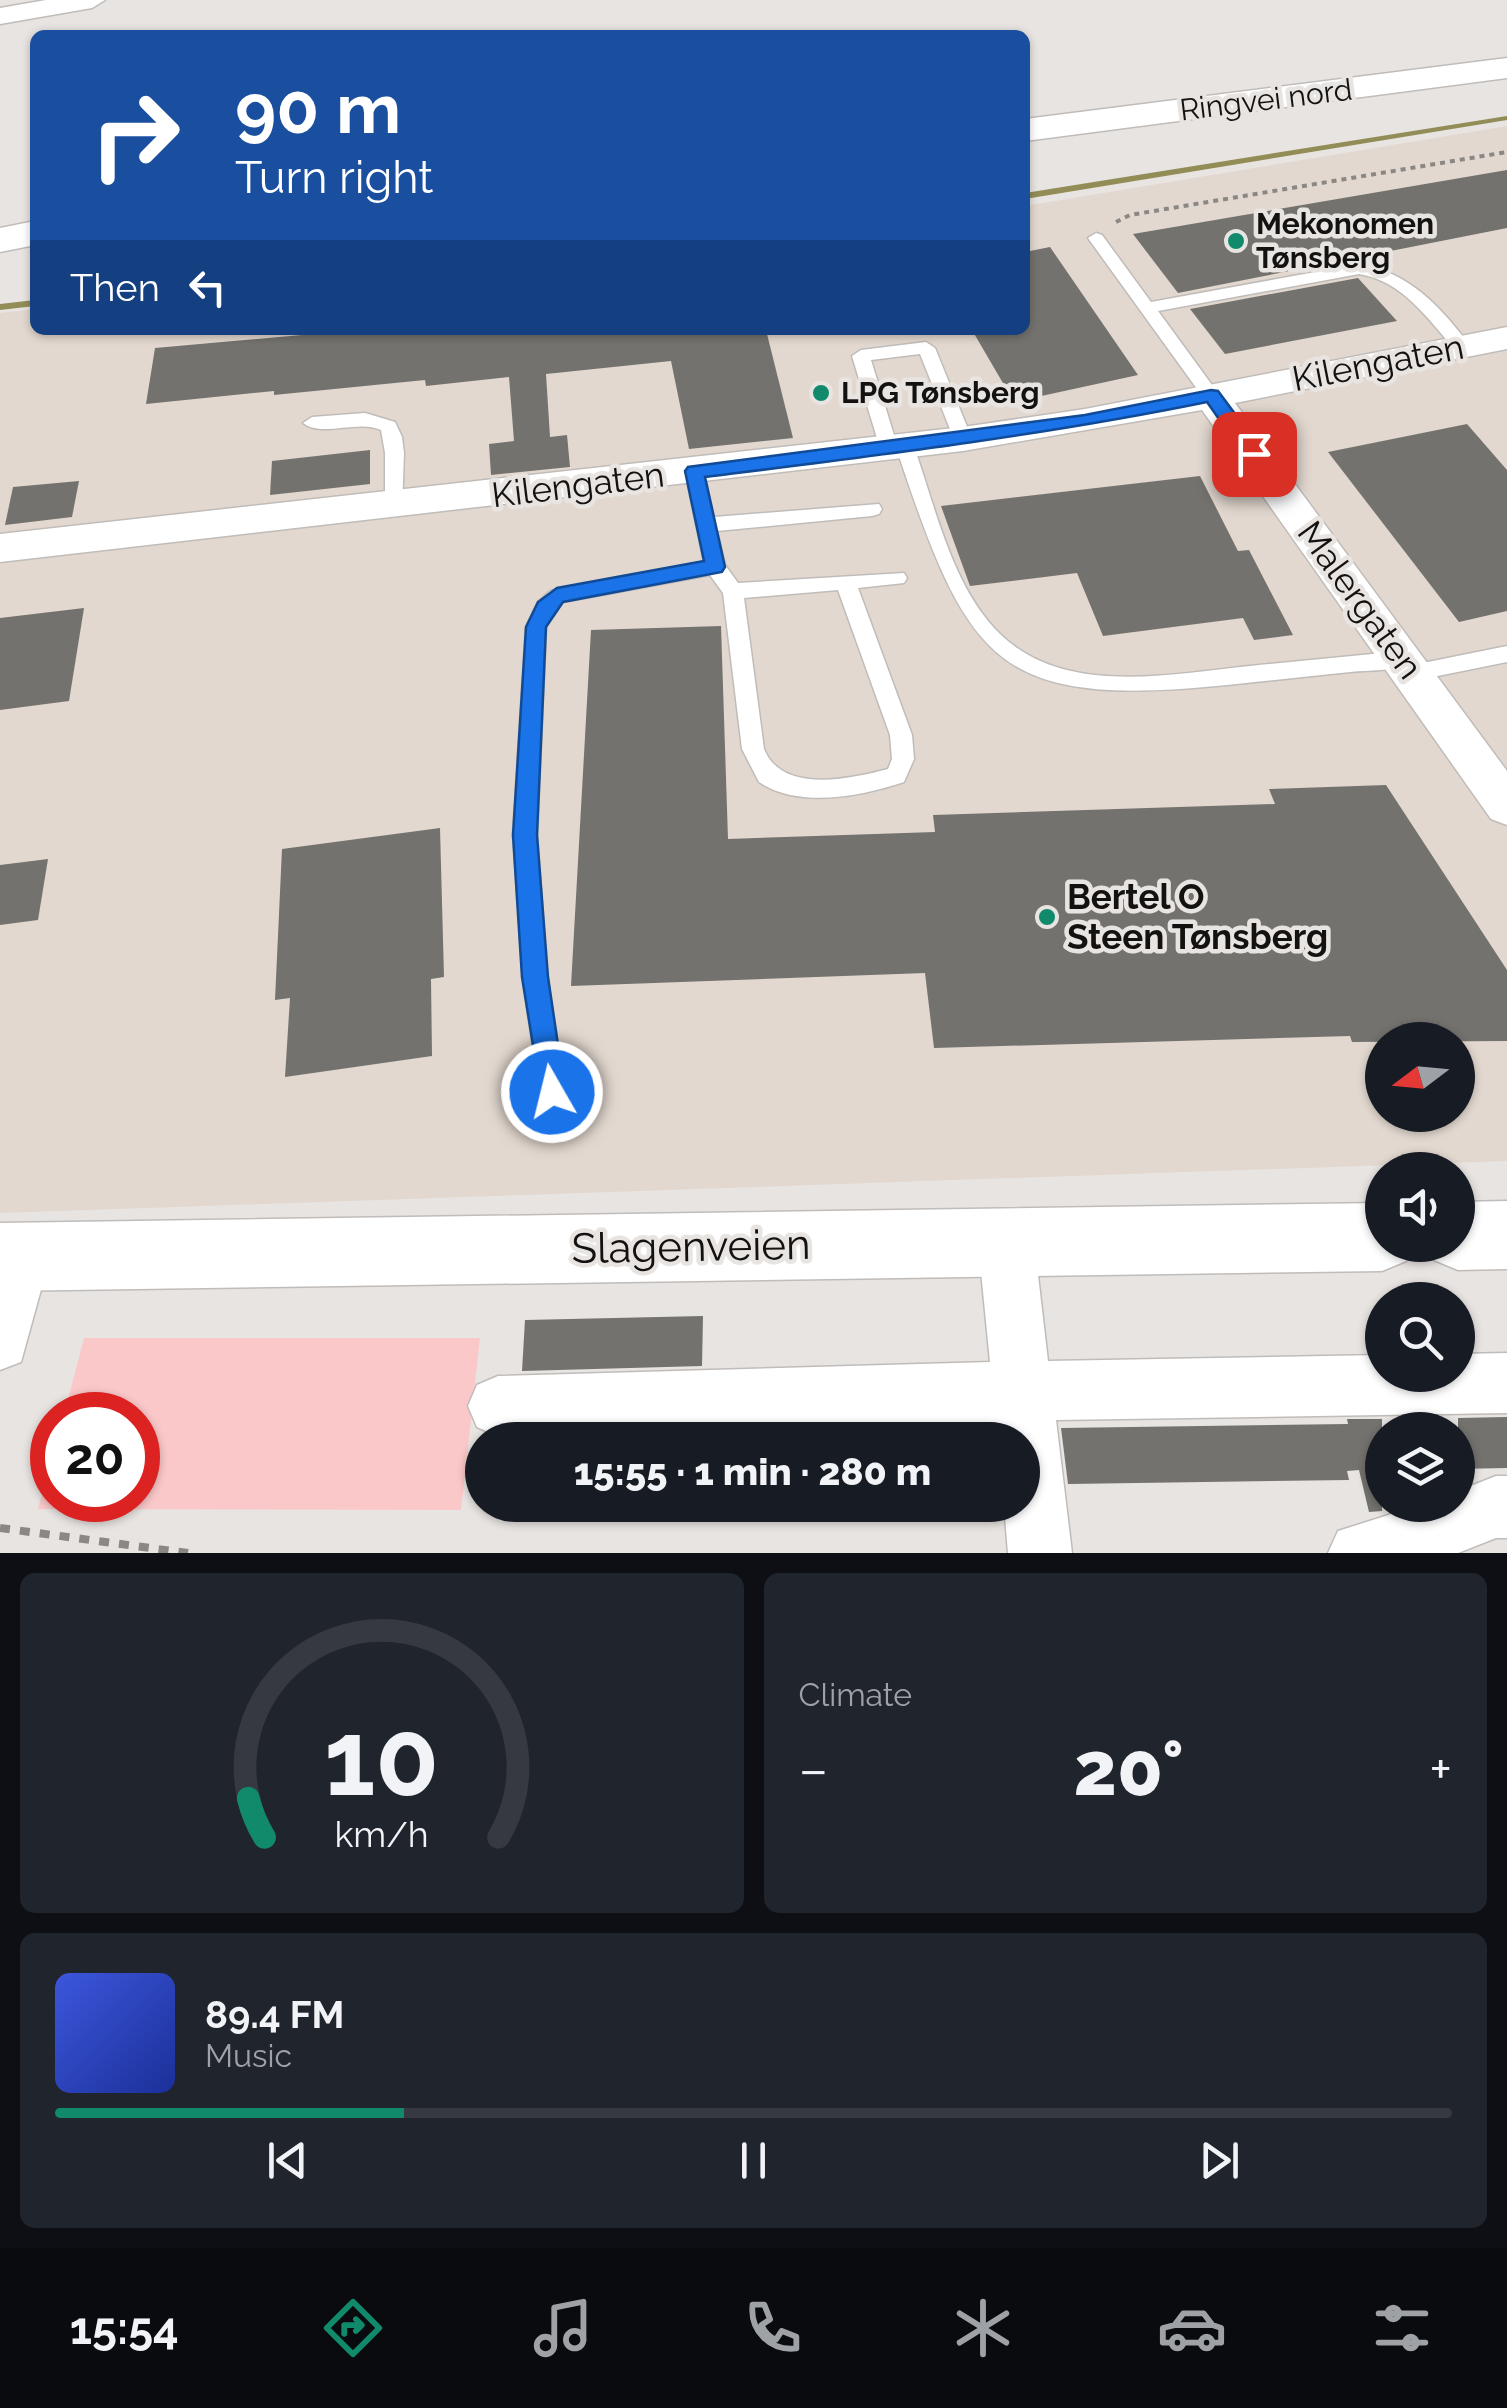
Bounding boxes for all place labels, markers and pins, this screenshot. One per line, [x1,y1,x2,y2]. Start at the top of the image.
place label: Mekonomen Tønsberg [1256,206,1434,275]
marker: Mekonomen Tønsberg [1225,230,1247,252]
place label: LPG Tønsberg [841,375,1039,410]
marker: LPG Tønsberg [810,382,832,404]
pin [1212,412,1297,497]
place label: Bertel O Steen Tønsberg [1067,876,1328,957]
marker: Bertel O Steen Tønsberg [1036,906,1058,928]

